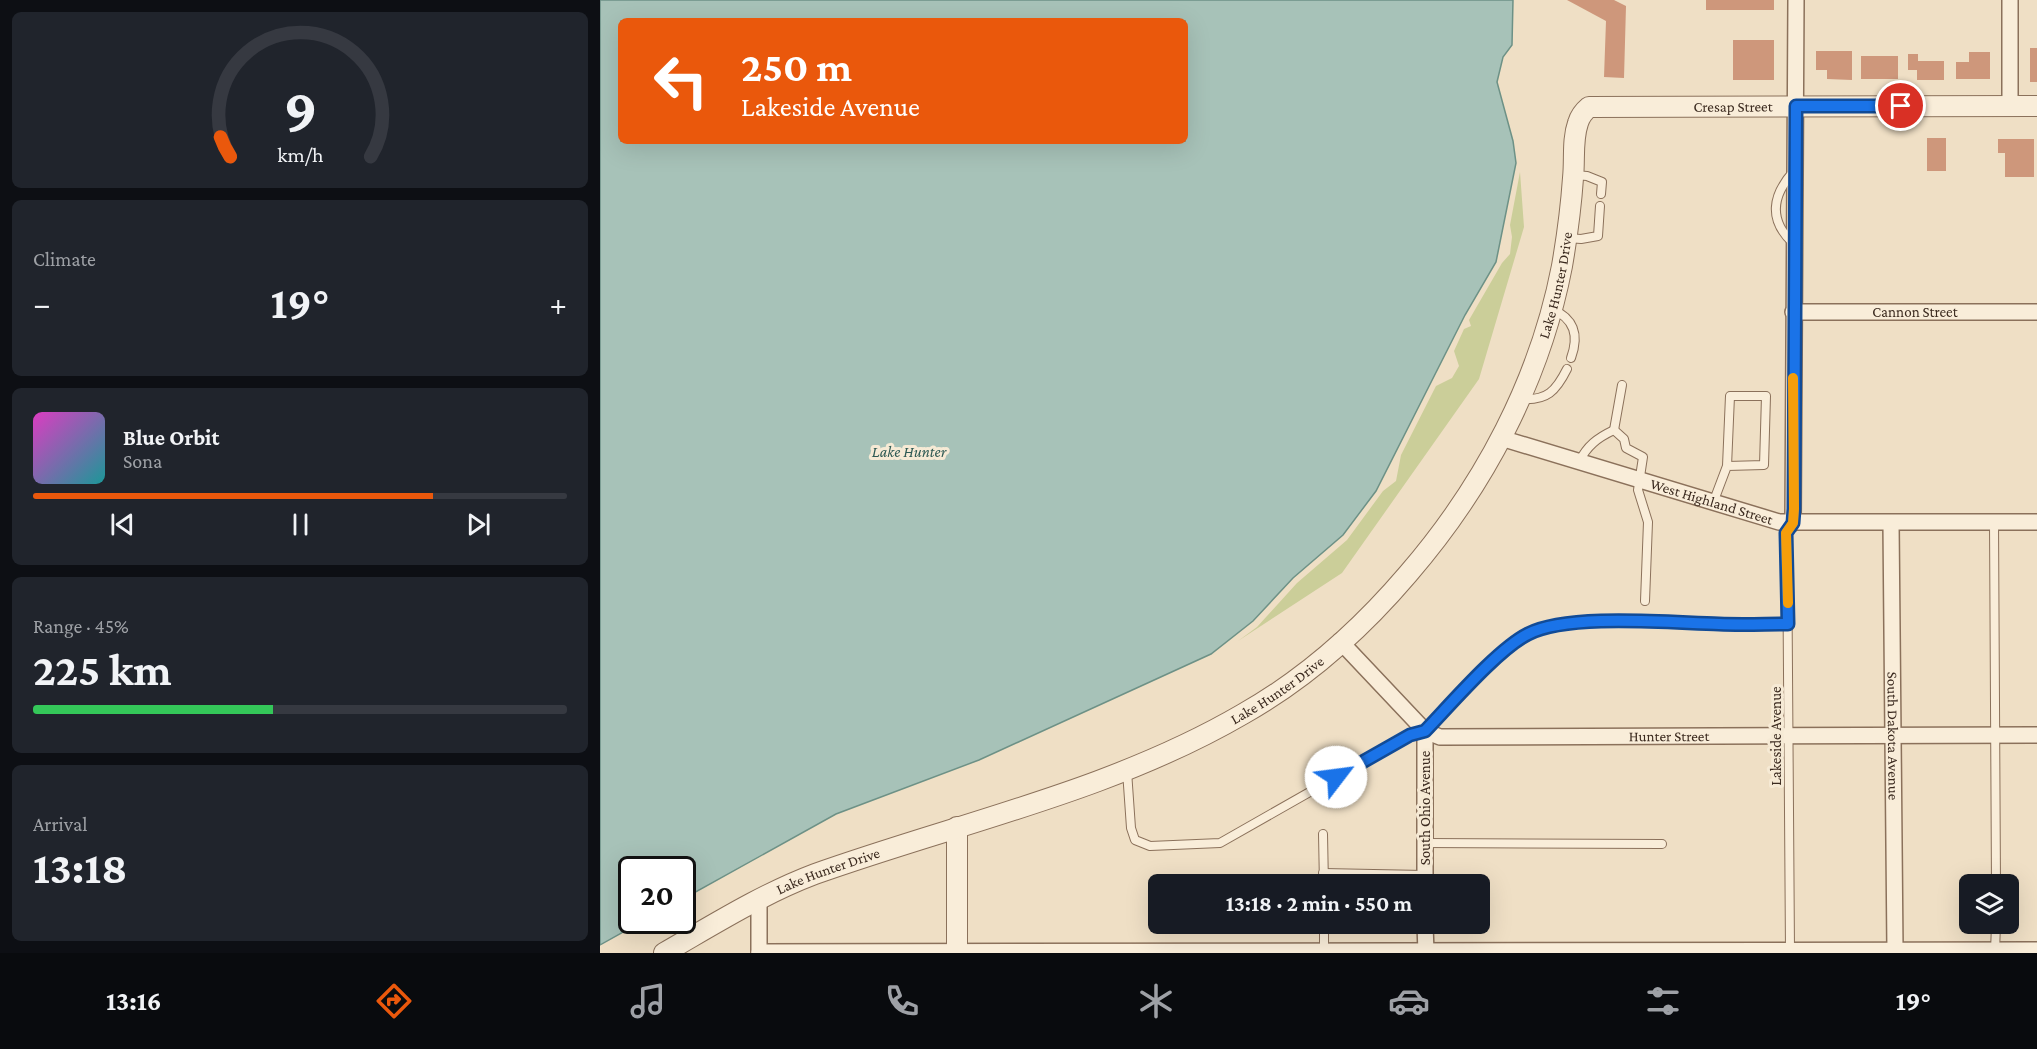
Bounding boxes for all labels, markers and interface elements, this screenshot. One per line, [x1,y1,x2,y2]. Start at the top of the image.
icon: left [642,42,720,120]
text: 250 m [741,43,852,90]
text: 9 [283,75,317,144]
pin [1875,80,1926,131]
icon: arrive [1884,89,1917,122]
text: Lakeside Avenue [741,92,920,122]
street label: Cresap Street [1693,99,1774,116]
text: km/h [277,143,324,167]
street label: Lake Hunter Drive [1536,230,1575,341]
text: Climate [33,248,96,270]
text: 19° [271,278,329,328]
text: − [33,285,50,322]
text: + [550,285,567,322]
street label: Cannon Street [1872,304,1959,320]
text: Blue Orbit [123,425,219,450]
water label: Lake Hunter [872,443,947,460]
text: Sona [123,450,162,472]
street label: West Highland Street [1648,476,1776,528]
icon: previous [106,508,139,541]
icon: pause [284,508,317,541]
icon: next [462,508,495,541]
text: Range · 45% [33,615,129,637]
text: 225 km [33,645,172,695]
street label: Lake Hunter Drive [1228,653,1327,727]
street label: South Dakota Avenue [1884,672,1902,801]
street label: Lakeside Avenue [1768,686,1784,786]
street label: Hunter Street [1629,728,1710,744]
position arrow [1304,745,1368,809]
street label: South Ohio Avenue [1417,750,1433,865]
text: Arrival [33,813,87,835]
text: 13:18 [33,843,127,893]
street label: Lake Hunter Drive [774,845,882,897]
speed limit sign: 20 [618,856,696,934]
map controls [1959,874,2019,934]
button: layers [1959,874,2019,934]
text: 13:18 · 2 min · 550 m [1226,891,1412,916]
icon: directions [373,980,415,1022]
icon: music [627,980,669,1022]
icon: phone [881,980,923,1022]
icon: climate [1135,980,1177,1022]
icon: car [1388,980,1430,1022]
icon: filters [1642,980,1684,1022]
text: 13:16 [106,986,162,1016]
text: 19° [1896,986,1931,1016]

